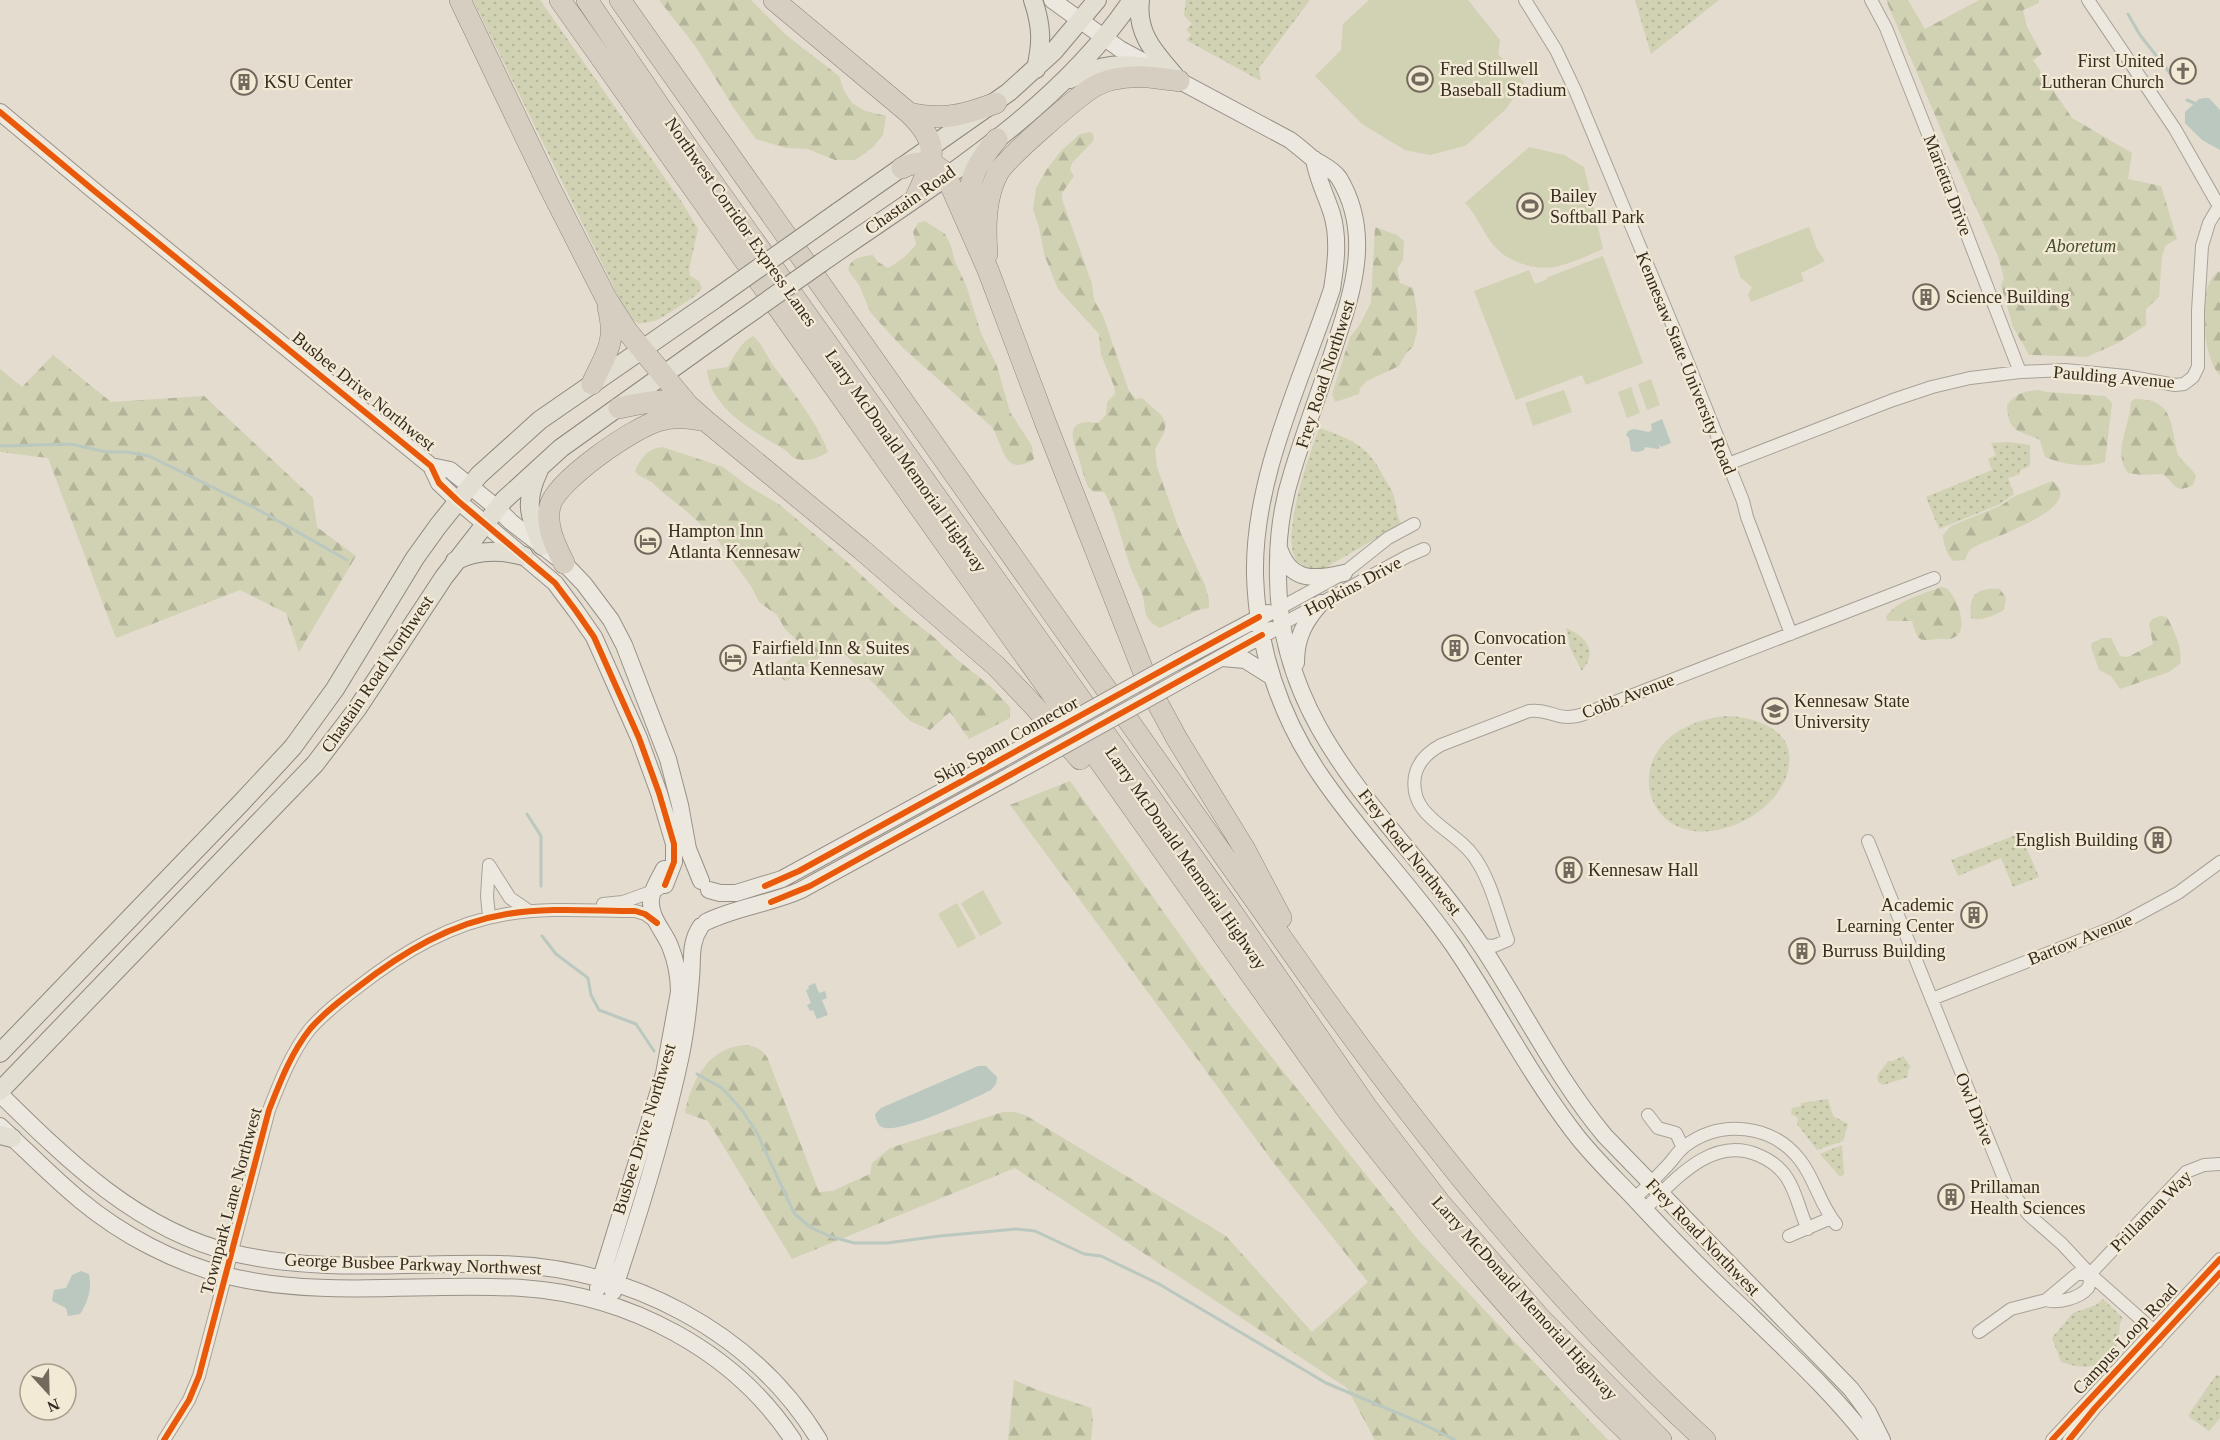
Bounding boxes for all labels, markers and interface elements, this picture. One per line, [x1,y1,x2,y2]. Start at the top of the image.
place label: First United Lutheran Church [2042,51,2164,92]
church icon: First United Lutheran Church [2168,56,2198,86]
place label: Fred Stillwell Baseball Stadium [1440,59,1566,100]
sports icon: Fred Stillwell Baseball Stadium [1405,64,1435,94]
building icon: KSU Center [229,67,259,97]
place label: KSU Center [264,72,353,92]
street label: Northwest Corridor Express Lanes [661,114,821,330]
street label: Marietta Drive [1920,132,1976,238]
street label: Chastain Road [861,162,959,238]
place label: Bailey Softball Park [1550,186,1645,227]
sports icon: Bailey Softball Park [1515,191,1545,221]
park label: Aboretum [2045,236,2116,256]
street label: Kennesaw State University Road [1632,249,1740,477]
building icon: Science Building [1911,282,1941,312]
place label: Science Building [1946,287,2069,307]
street label: Frey Road Northwest [1292,297,1358,451]
street label: Busbee Drive Northwest [289,327,439,455]
street label: Larry McDonald Memorial Highway [821,346,991,576]
street label: Paulding Avenue [2052,362,2176,392]
place label: Hampton Inn Atlanta Kennesaw [668,521,800,562]
hotel icon: Hampton Inn Atlanta Kennesaw [633,526,663,556]
street label: Hopkins Drive [1301,552,1405,620]
street label: Chastain Road Northwest [317,592,437,756]
place label: Convocation Center [1474,628,1566,669]
building icon: Convocation Center [1440,633,1470,663]
place label: Fairfield Inn & Suites Atlanta Kennesaw [752,638,909,679]
hotel icon: Fairfield Inn & Suites Atlanta Kennesaw [718,643,748,673]
street label: Cobb Avenue [1579,669,1677,723]
place label: Kennesaw State University [1794,691,1909,732]
street label: Skip Spann Connector [930,692,1082,788]
school or university icon: Kennesaw State University [1760,696,1790,726]
street label: Larry McDonald Memorial Highway [1101,743,1271,973]
street label: Frey Road Northwest [1354,785,1466,919]
building icon: English Building [2143,825,2173,855]
place label: English Building [2015,830,2138,850]
building icon: Kennesaw Hall [1554,855,1584,885]
place label: Kennesaw Hall [1588,860,1698,880]
place label: Academic Learning Center [1837,895,1954,936]
building icon: Academic Learning Center [1959,900,1989,930]
street label: Bartow Avenue [2025,909,2135,969]
building icon: Burruss Building [1787,936,1817,966]
place label: Burruss Building [1822,941,1946,961]
street label: Busbee Drive Northwest [608,1041,680,1217]
street label: Owl Drive [1951,1070,1999,1148]
street label: Townpark Lane Northwest [196,1105,266,1297]
street label: Prillaman Way [2106,1166,2196,1256]
street label: Frey Road Northwest [1642,1174,1764,1300]
place label: Prillaman Health Sciences [1970,1177,2085,1218]
building icon: Prillaman Health Sciences [1936,1182,1966,1212]
street label: Larry McDonald Memorial Highway [1428,1192,1622,1404]
street label: George Busbee Parkway Northwest [284,1250,542,1278]
street label: Campus Loop Road [2069,1280,2181,1398]
north arrow [18,1362,78,1422]
text: N [44,1395,62,1416]

